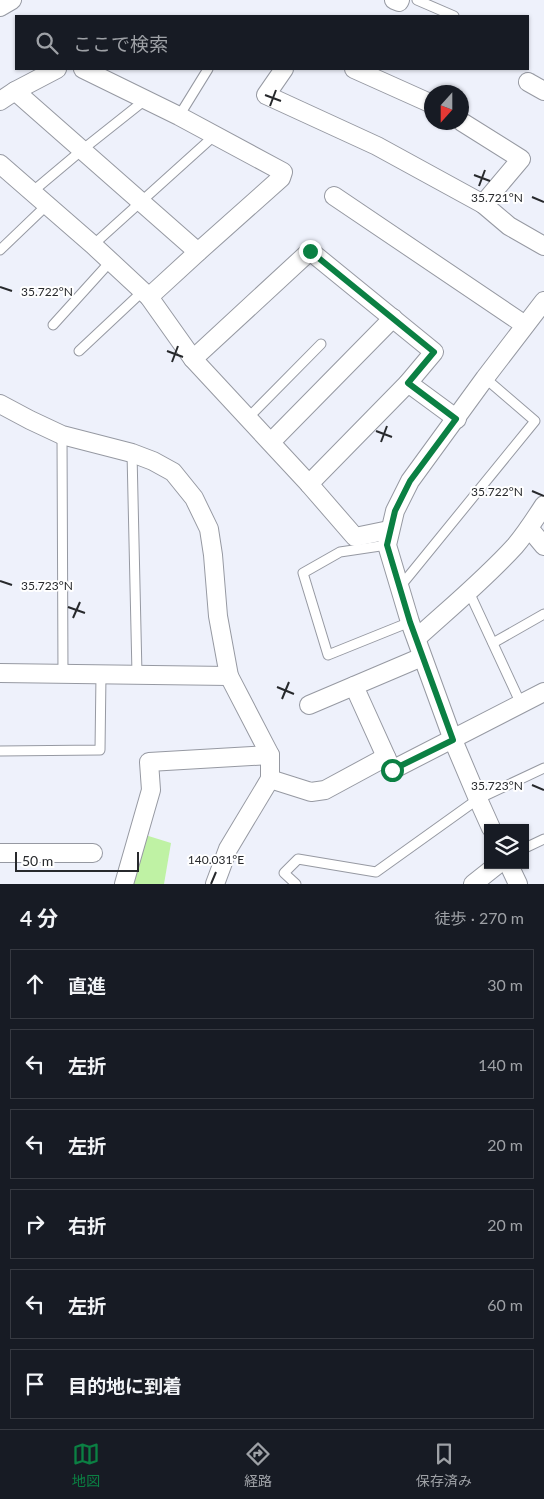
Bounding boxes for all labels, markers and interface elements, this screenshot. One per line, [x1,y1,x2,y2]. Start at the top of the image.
search box [15,15,529,70]
icon: search [33,29,61,57]
text: ここで検索 [73,32,168,55]
north arrow [424,85,469,130]
text: 35.721°N [471,190,523,205]
route end [299,240,322,263]
text: 35.722°N [21,284,73,299]
text: 35.722°N [471,484,523,499]
text: 35.723°N [21,578,73,593]
route start [381,759,404,782]
text: 35.723°N [471,778,523,793]
map controls [484,824,529,869]
button: layers [484,824,529,869]
scale bar [15,849,139,872]
text: 50 m [22,852,53,869]
text: 140.031°E [188,852,244,867]
text: 4 分 [20,905,58,930]
text: 徒歩 · 270 m [435,908,524,927]
icon: ahead [21,970,49,998]
text: 直進 [68,974,106,997]
text: 30 m [487,975,523,994]
icon: left [21,1050,49,1078]
text: 左折 [68,1054,106,1077]
text: 140 m [478,1055,523,1074]
icon: left [21,1130,49,1158]
text: 左折 [68,1134,106,1157]
text: 20 m [487,1135,523,1154]
icon: right [21,1210,49,1238]
text: 右折 [68,1214,106,1237]
text: 20 m [487,1215,523,1234]
icon: left [21,1290,49,1318]
text: 左折 [68,1294,106,1317]
text: 60 m [487,1295,523,1314]
icon: arrive [21,1370,49,1398]
text: 目的地に到着 [68,1374,182,1397]
tab: 地図 [72,1440,100,1490]
tab: 経路 [244,1440,272,1490]
tab: 保存済み [416,1440,472,1490]

